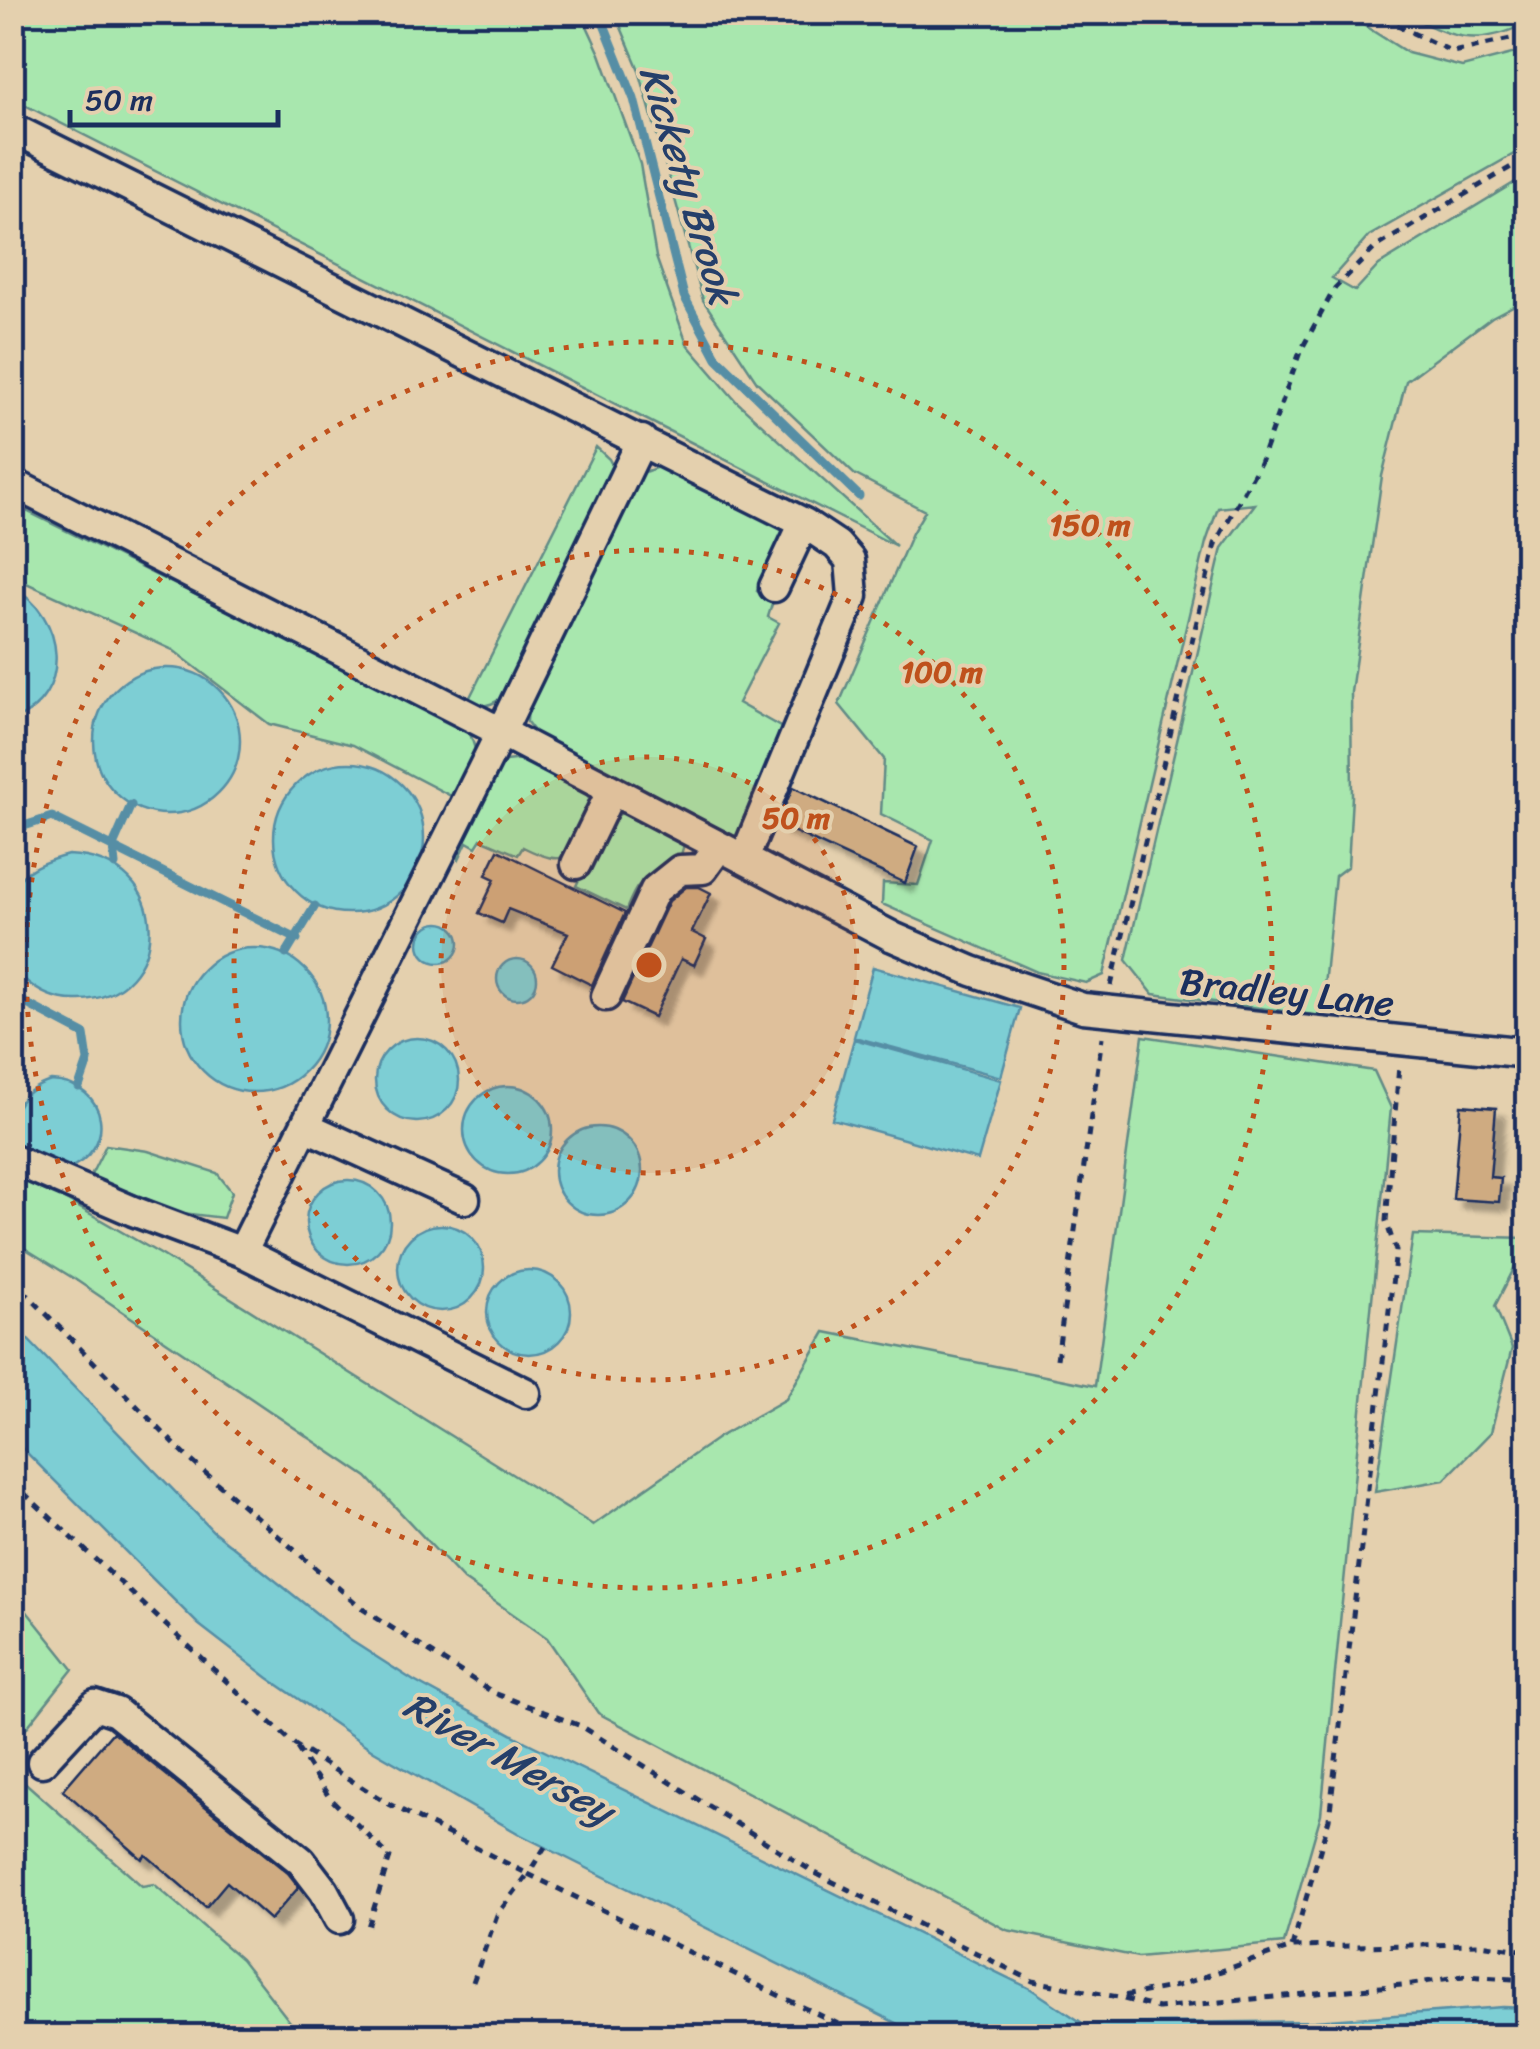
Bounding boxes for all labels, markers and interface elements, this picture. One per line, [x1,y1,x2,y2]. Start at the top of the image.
water label: Kickety Brook [618,56,759,316]
scale bar [70,65,278,127]
text: 50 m [85,73,153,127]
text: 150 m [1050,498,1131,552]
text: 100 m [901,645,983,699]
text: 50 m [762,791,830,845]
centre of rings [631,947,667,983]
street label: Bradley Lane [1176,948,1398,1037]
water label: River Mersey [391,1670,632,1847]

